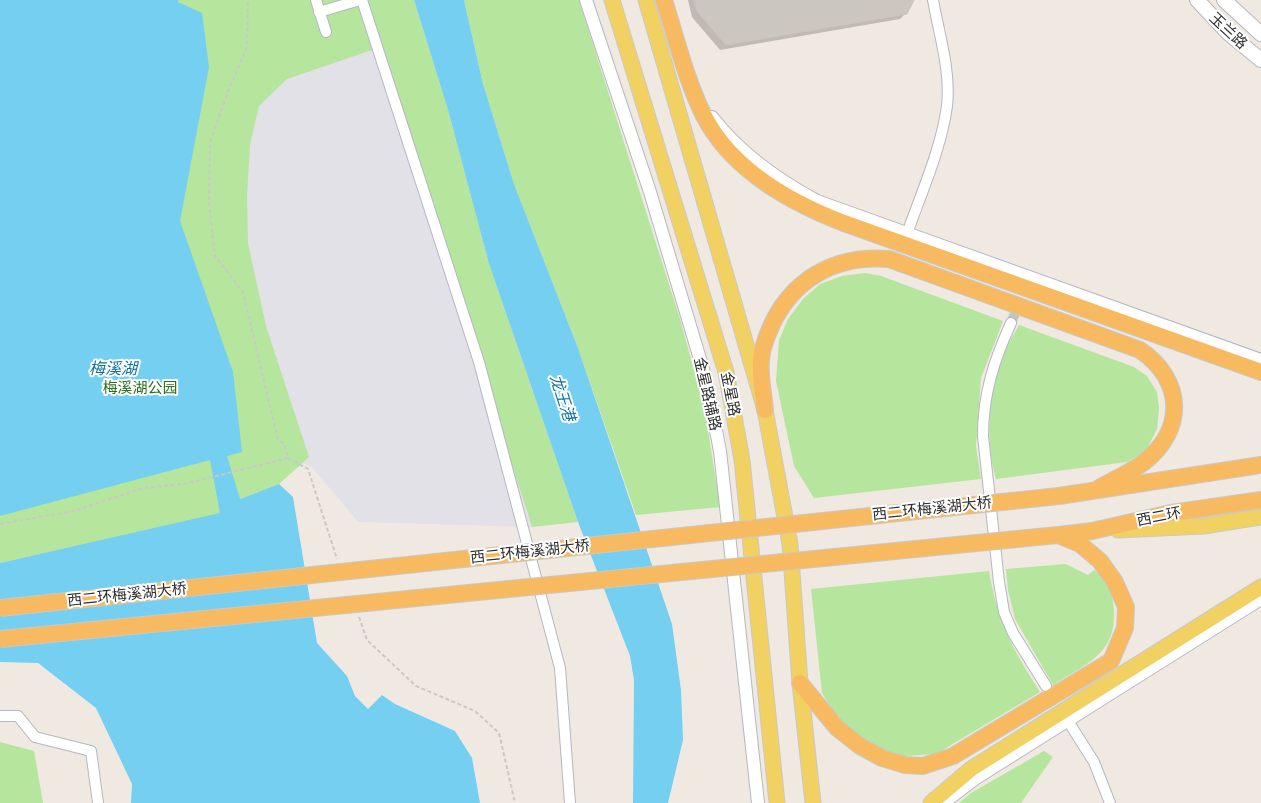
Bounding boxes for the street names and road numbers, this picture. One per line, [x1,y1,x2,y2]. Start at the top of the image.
street label: 玉兰路 [1205,9,1251,53]
street label: 金星路辅路 [690,355,724,433]
street label: 金星路 [717,370,743,418]
street label: 西二环梅溪湖大桥 [871,494,993,524]
street label: 西二环 [1135,504,1183,530]
street label: 西二环梅溪湖大桥 [469,537,591,567]
street label: 西二环梅溪湖大桥 [66,580,188,610]

